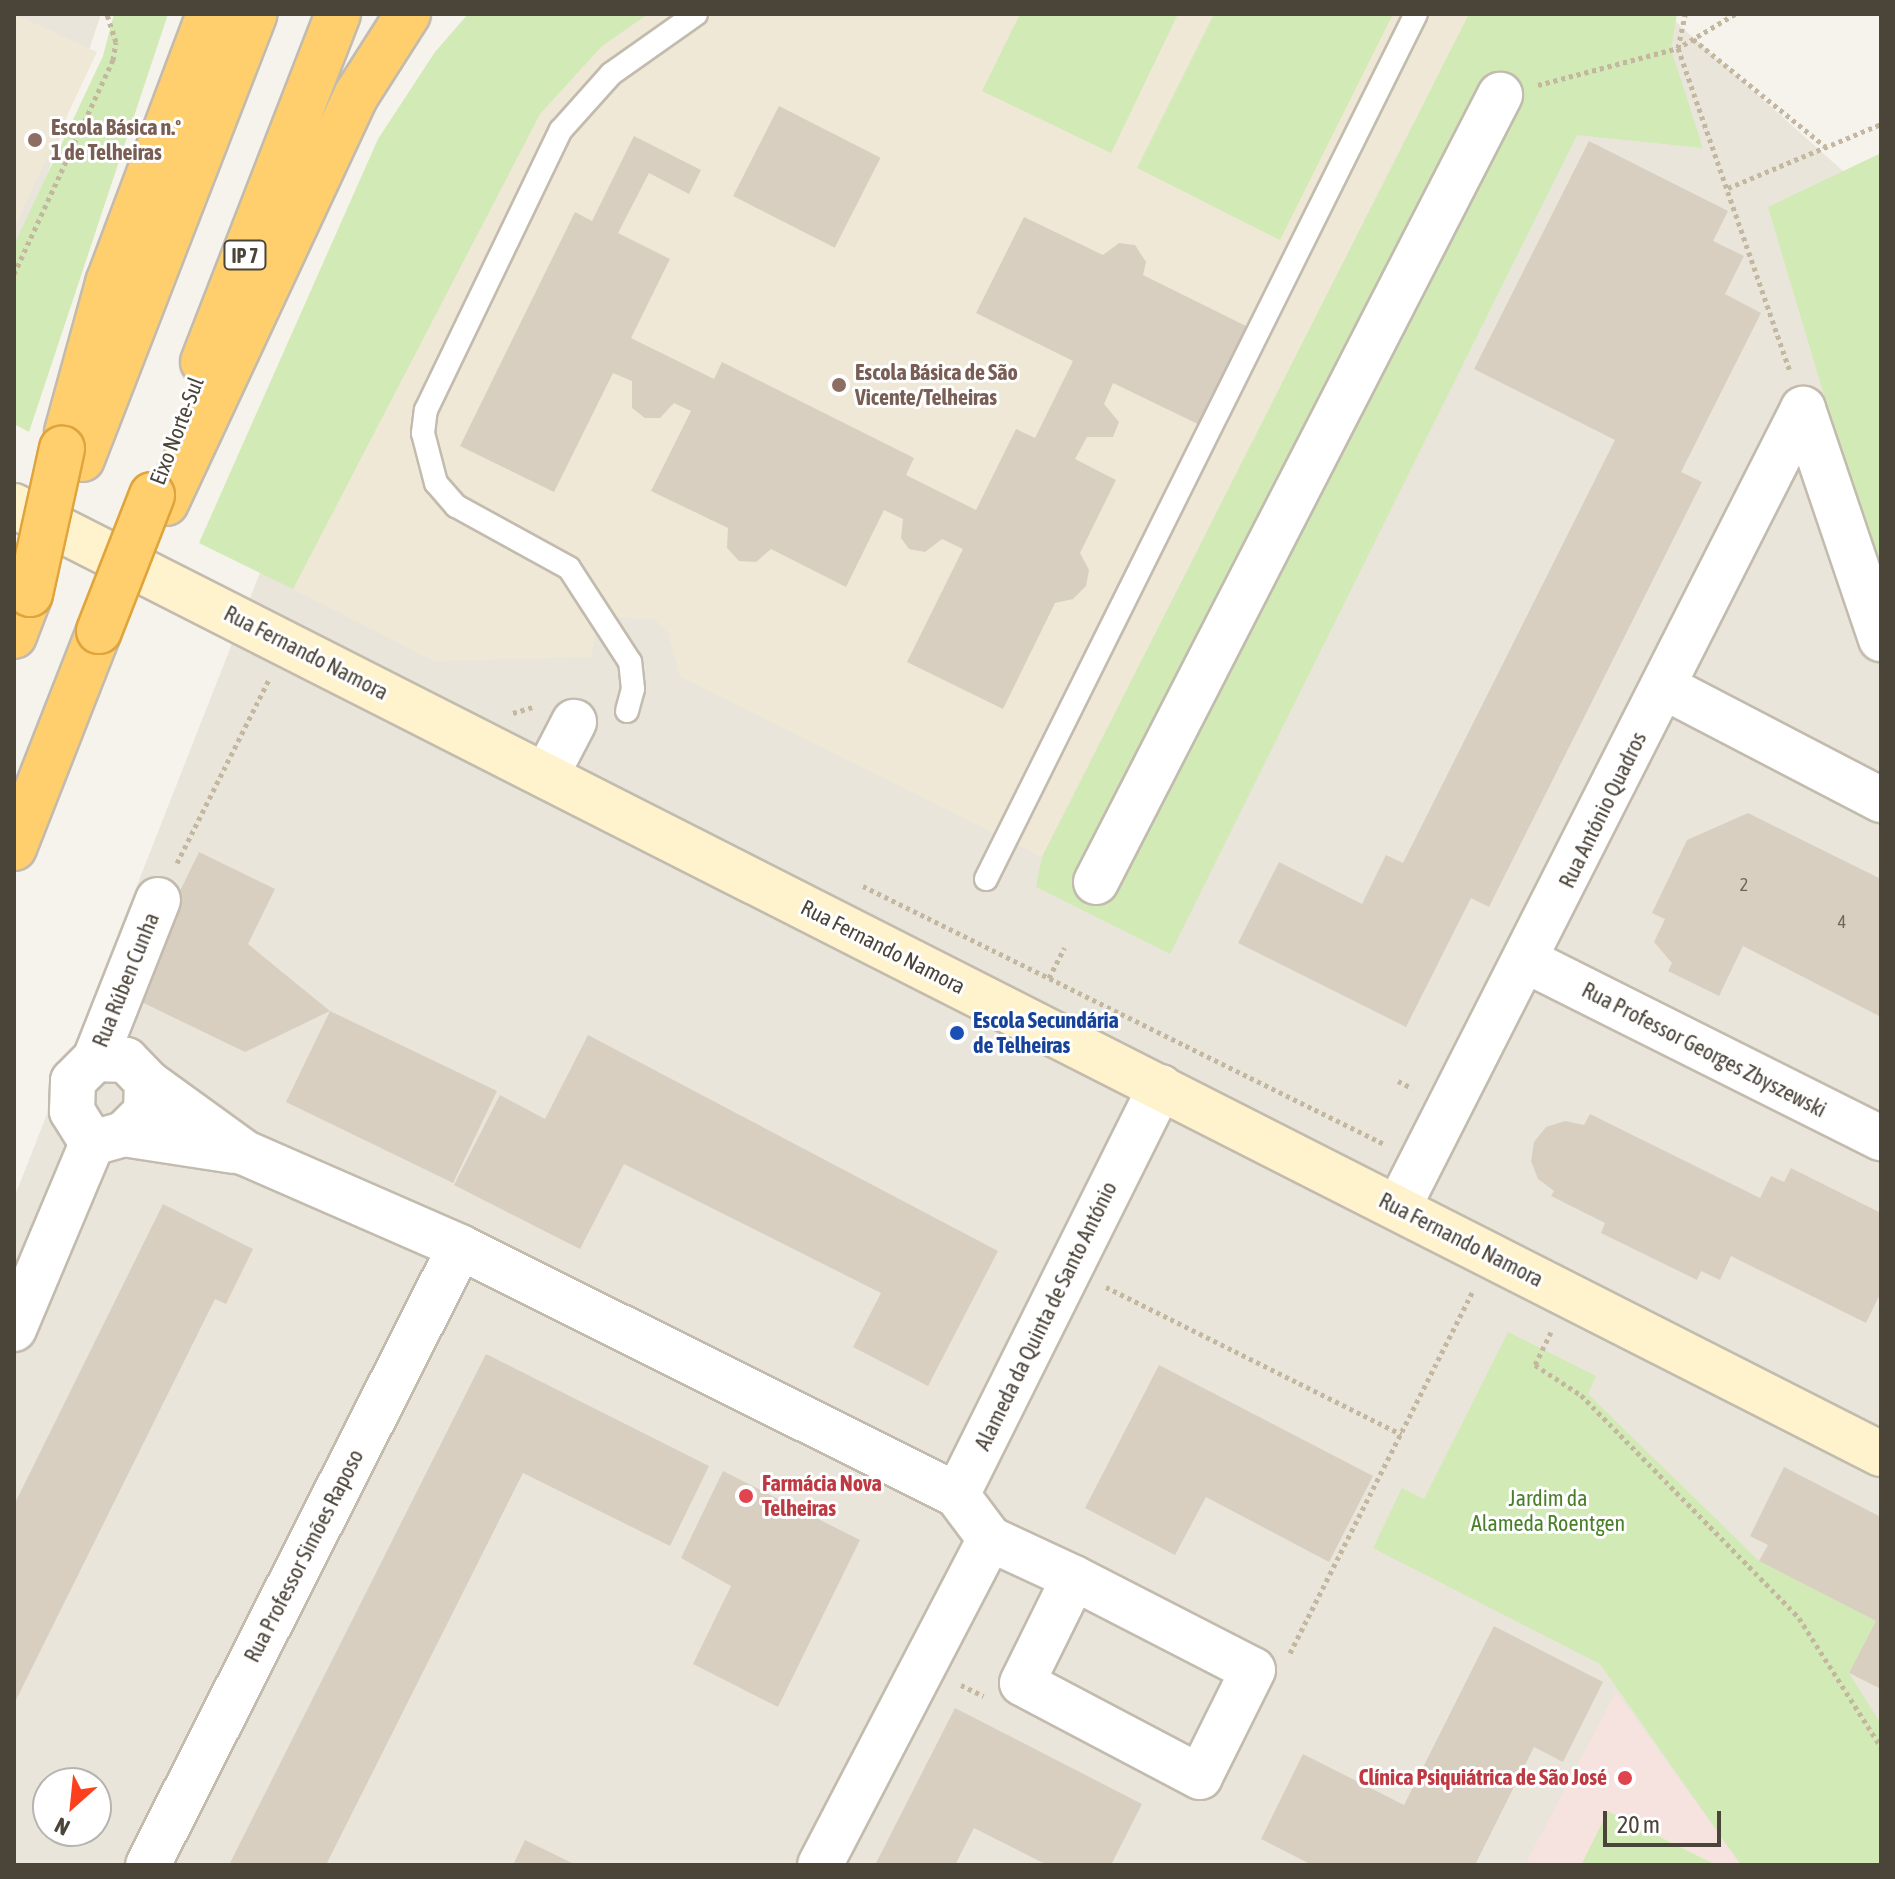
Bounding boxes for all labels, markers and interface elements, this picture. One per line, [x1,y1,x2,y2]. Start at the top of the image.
place label: Escola Básica n.º 1 de Telheiras [51,114,181,166]
marker: Escola Básica n.º 1 de Telheiras [26,131,44,149]
road number: IP 7 [223,239,267,271]
place label: Escola Básica de São Vicente/Telheiras [855,359,1018,410]
street label: Eixo Norte-Sul [144,373,210,489]
marker: Escola Básica de São Vicente/Telheiras [830,376,848,394]
street label: Rua Fernando Namora [219,600,393,706]
street label: Rua António Quadros [1554,728,1652,892]
house number: 2 [1740,874,1748,896]
street label: Rua Fernando Namora [796,894,970,1000]
street label: Rua Rúben Cunha [87,909,165,1051]
house number: 4 [1838,911,1846,933]
street label: Rua Professor Georges Zbyszewski [1577,977,1831,1123]
place label: Escola Secundária de Telheiras [973,1007,1119,1058]
marker: Escola Secundária de Telheiras [948,1024,966,1042]
street label: Alameda da Quinta de Santo António [969,1177,1123,1455]
street label: Rua Fernando Namora [1374,1187,1548,1293]
street label: Rua Professor Simões Raposo [239,1445,369,1667]
place label: Farmácia Nova Telheiras [762,1470,882,1522]
park label: Jardim da Alameda Roentgen [1471,1485,1625,1536]
marker: Farmácia Nova Telheiras [737,1487,755,1505]
place label: Clínica Psiquiátrica de São José [1358,1765,1607,1791]
north arrow [32,1767,112,1847]
marker: Clínica Psiquiátrica de São José [1614,1767,1636,1789]
scale bar [1607,1795,1725,1845]
text: 20 m [1617,1811,1660,1838]
text: N [50,1812,74,1841]

